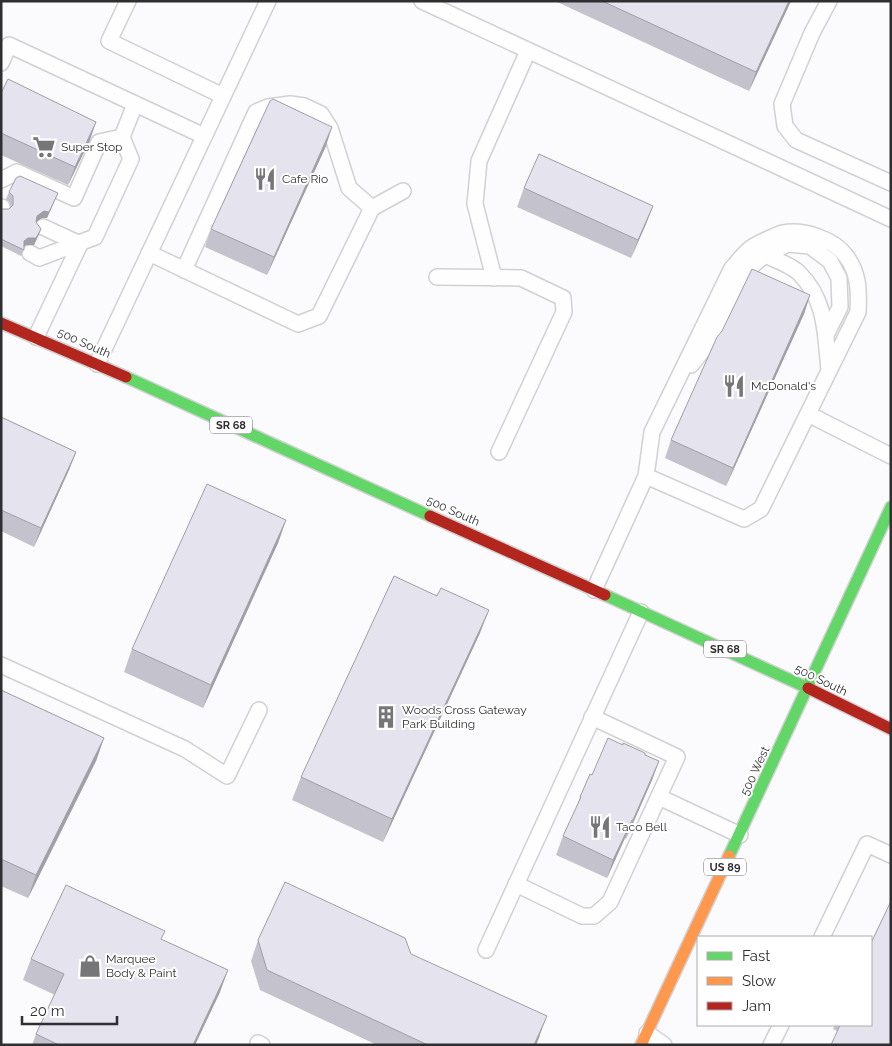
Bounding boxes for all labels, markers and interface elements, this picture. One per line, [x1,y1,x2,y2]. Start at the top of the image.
supermarket icon: Super Stop [31,134,57,160]
place label: Super Stop [61,140,123,154]
restaurant icon: Cafe Rio [252,166,278,192]
place label: Cafe Rio [282,172,328,186]
street label: 500 South [55,325,113,361]
restaurant icon: McDonald's [721,373,747,399]
place label: McDonald's [751,379,816,393]
road number: SR 68 [210,416,252,434]
street label: 500 South [424,493,482,529]
road number: SR 68 [704,641,746,658]
street label: 500 South [792,661,850,699]
place label: Woods Cross Gateway Park Building [402,703,527,731]
building icon: Woods Cross Gateway Park Building [373,704,399,730]
street label: 500 West [738,744,772,798]
restaurant icon: Taco Bell [587,814,613,840]
place label: Taco Bell [616,820,668,834]
road number: US 89 [704,859,746,876]
legend [697,936,872,1026]
text: Fast [742,947,770,965]
place label: Marquee Body & Paint [106,952,176,980]
shop icon: Marquee Body & Paint [77,953,103,979]
text: Slow [742,972,776,990]
scale bar [22,994,118,1026]
text: Jam [742,997,771,1015]
text: 20 m [30,1002,65,1020]

